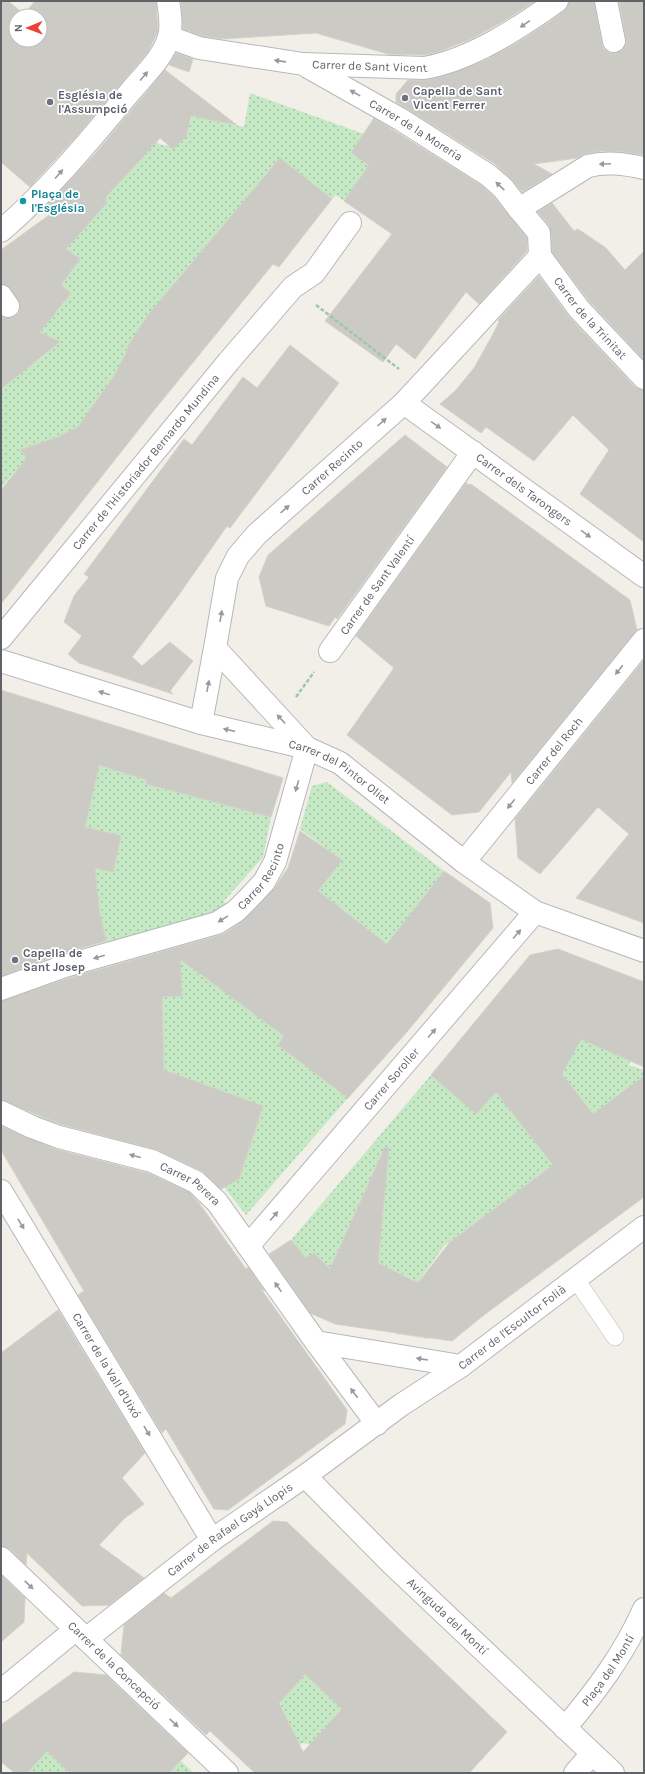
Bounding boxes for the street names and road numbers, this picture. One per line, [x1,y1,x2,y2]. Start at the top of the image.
street label: Carrer de Sant Vicent [312,57,429,75]
street label: Carrer de la Moreria [367,96,465,164]
street label: Carrer de la Trinitat [551,274,630,363]
street label: Carrer de l'Historiador Bernardo Mundina [69,371,222,553]
street label: Carrer Recinto [298,436,366,498]
street label: Carrer dels Tarongers [473,450,575,529]
street label: Carrer de Sant Valentí [337,533,418,637]
street label: Carrer del Roch [523,714,586,788]
street label: Carrer del Pintor Oliet [287,737,393,807]
street label: Carrer Recinto [234,842,287,913]
street label: Carrer Soroller [361,1044,423,1113]
street label: Carrer Perera [158,1159,223,1209]
street label: Carrer de l'Escultor Folià [455,1282,568,1373]
street label: Carrer de la Vall d'Uixó [69,1310,144,1421]
street label: Carrer de Rafael Gayá Llopis [165,1480,295,1579]
street label: Avinguda del Montí [404,1575,491,1658]
street label: Carrer de la Concepció [65,1618,163,1713]
street label: Plaça del Montí [579,1632,637,1709]

